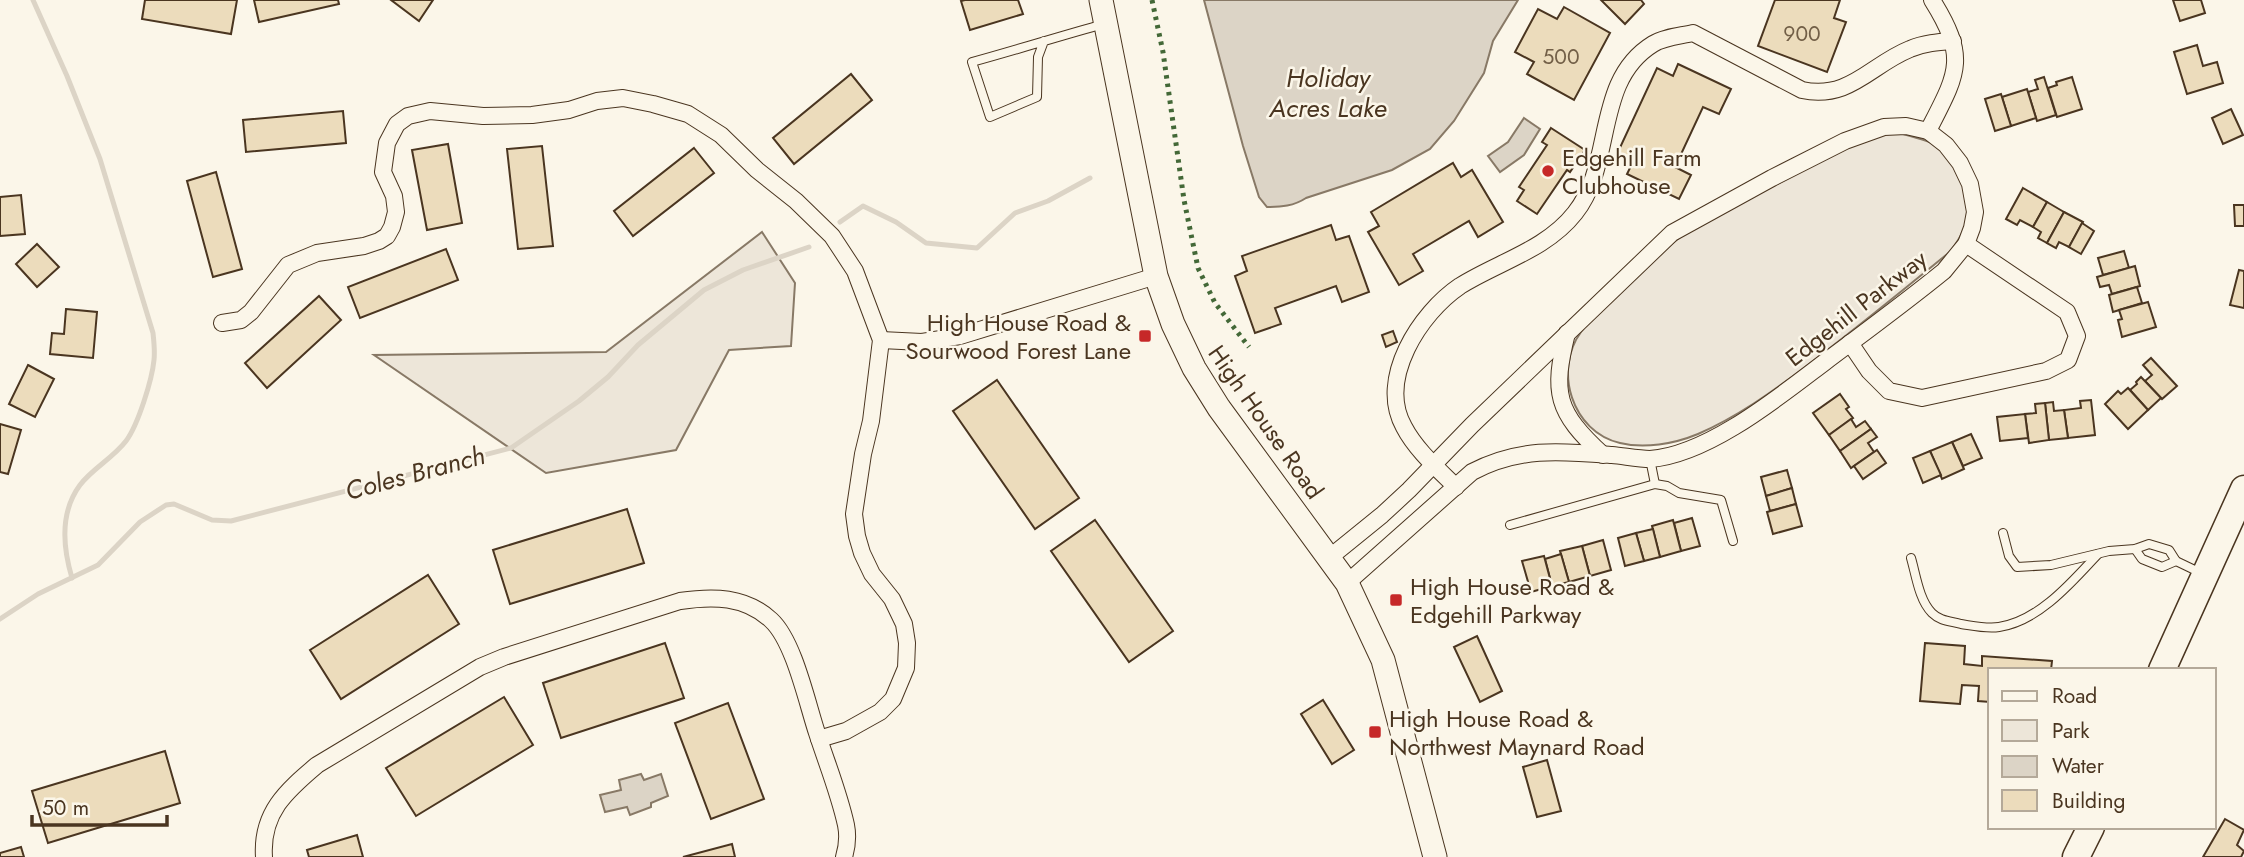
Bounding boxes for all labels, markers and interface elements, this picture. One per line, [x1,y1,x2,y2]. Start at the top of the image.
house number: 900 [1783,19,1821,49]
house number: 500 [1542,42,1580,72]
water label: Holiday Acres Lake [1268,59,1387,127]
place label: Edgehill Farm Clubhouse [1562,140,1702,203]
marker: Edgehill Farm Clubhouse [1540,163,1556,179]
street label: Edgehill Parkway [1778,241,1935,375]
place label: High House Road & Sourwood Forest Lane [906,305,1131,368]
marker: High House Road & Sourwood Forest Lane [1137,328,1153,344]
street label: High House Road [1200,338,1332,506]
water label: Coles Branch [341,436,489,510]
place label: High House Road & Edgehill Parkway [1410,569,1614,632]
marker: High House Road & Edgehill Parkway [1388,592,1404,608]
legend [1988,668,2216,829]
text: Road [2052,681,2097,711]
place label: High House Road & Northwest Maynard Road [1389,701,1645,764]
text: Park [2052,716,2090,746]
marker: High House Road & Northwest Maynard Road [1367,724,1383,740]
text: Water [2052,751,2105,781]
scale bar [32,784,166,828]
text: Building [2052,786,2125,816]
text: 50 m [42,793,89,823]

